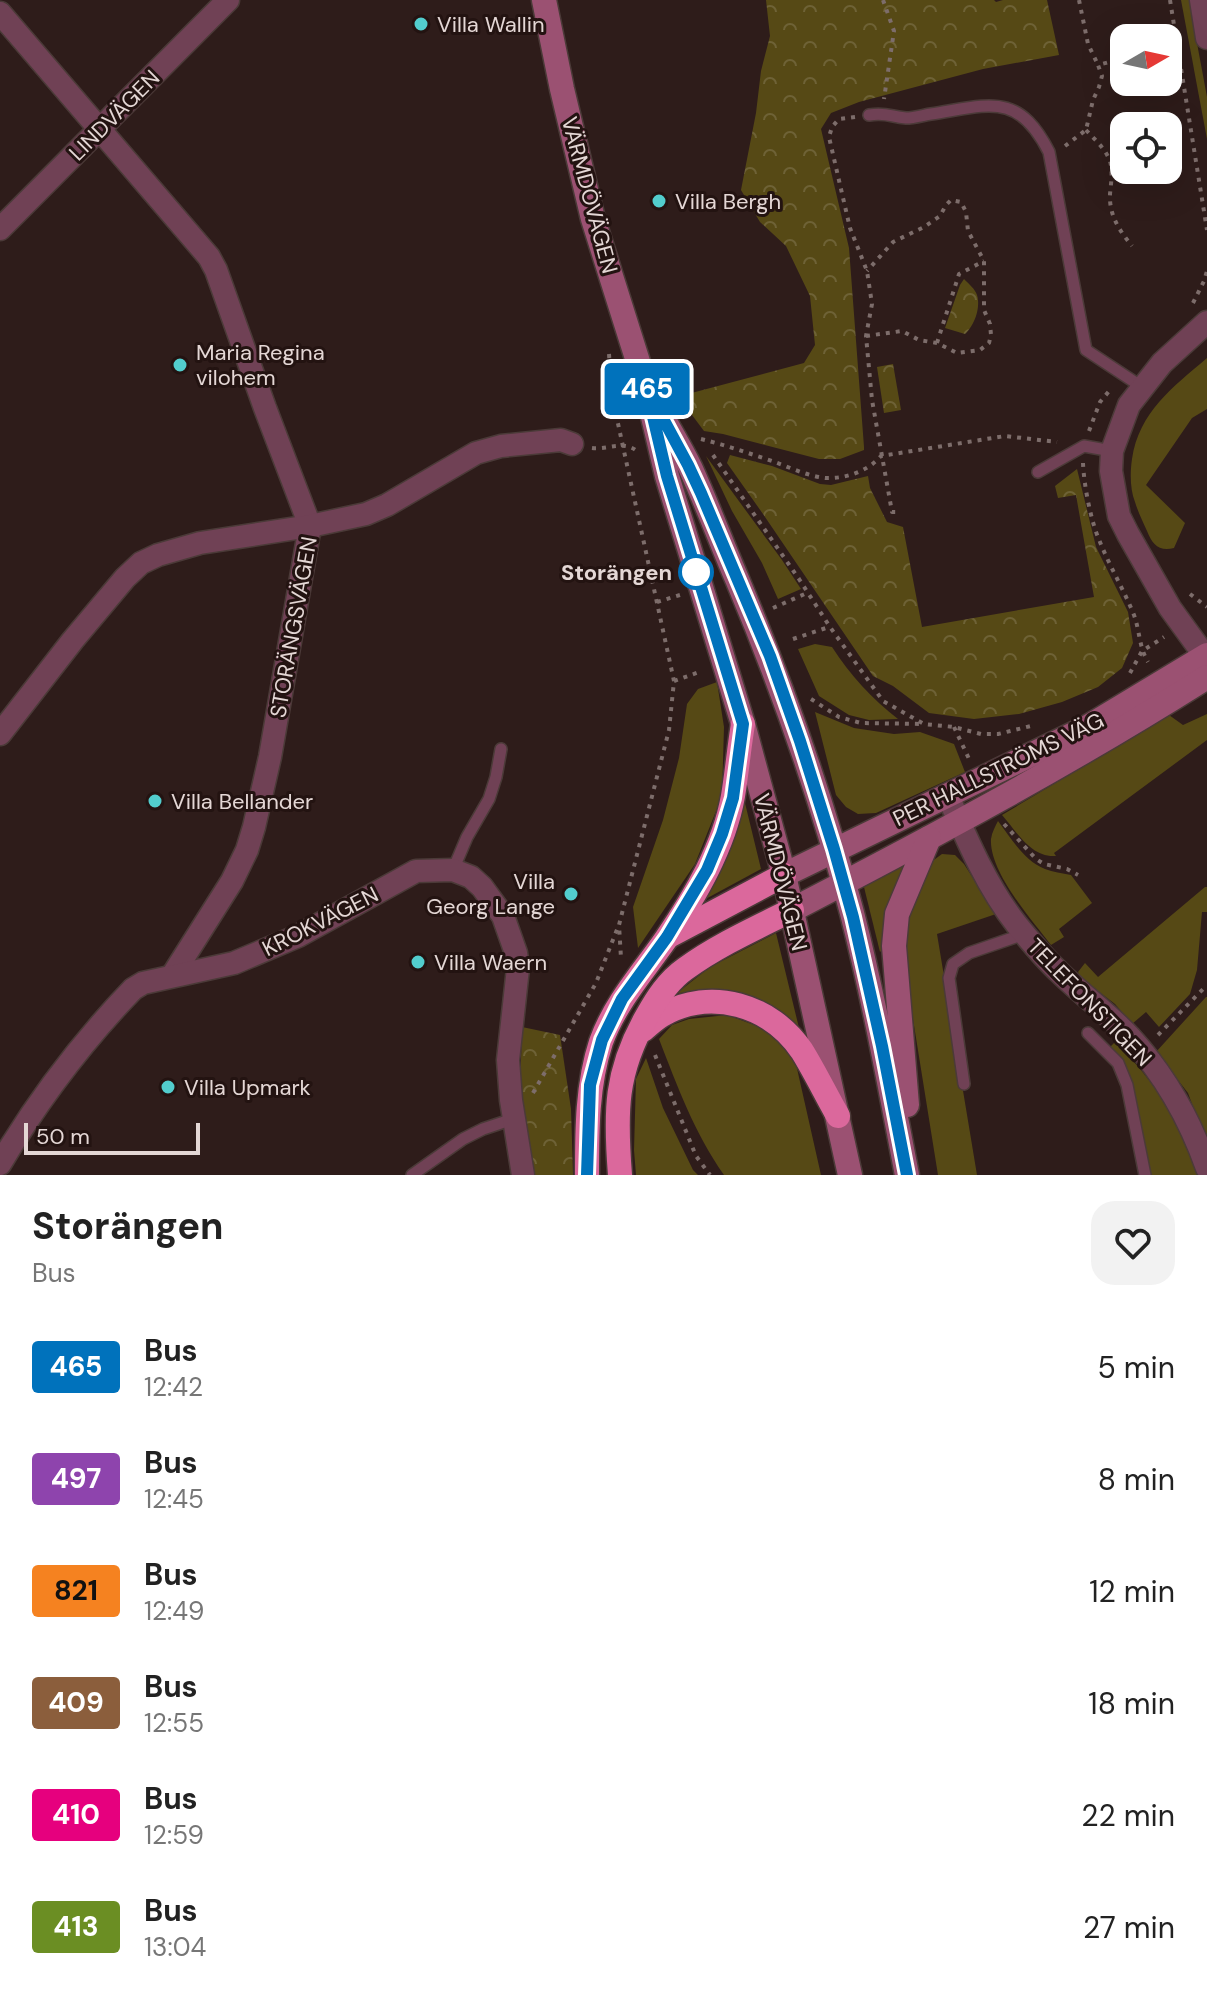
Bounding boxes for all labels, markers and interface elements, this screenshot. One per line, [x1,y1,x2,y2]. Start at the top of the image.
place label: Villa Wallin [437,10,545,39]
marker: Villa Wallin [412,15,430,33]
north arrow [1110,24,1182,96]
map controls [1110,24,1182,184]
street label: LINDVÄGEN [63,64,166,167]
button: locate [1110,112,1182,184]
street label: VÄRMDÖVÄGEN [555,114,624,277]
place label: Villa Bergh [675,187,781,216]
marker: Villa Bergh [650,192,668,210]
place label: Maria Regina vilohem [196,338,325,392]
marker: Maria Regina vilohem [171,356,189,374]
line badge: 465 [601,363,693,415]
text: 465 [621,370,673,407]
street label: STORÄNGSVÄGEN [263,534,324,720]
marker: Storängen [679,555,713,589]
place label: Storängen [561,558,672,587]
street label: PER HALLSTRÖMS VÄG [888,706,1108,833]
place label: Villa Bellander [171,787,313,816]
street label: VÄRMDÖVÄGEN [747,791,814,954]
marker: Villa Bellander [146,792,164,810]
place label: Villa Georg Lange [426,867,555,921]
street label: KROKVÄGEN [257,880,383,963]
marker: Villa Georg Lange [562,885,580,903]
street label: TELEFONSTIGEN [1021,932,1158,1072]
place label: Villa Waern [434,948,547,977]
marker: Villa Waern [409,953,427,971]
place label: Villa Upmark [184,1073,311,1102]
marker: Villa Upmark [159,1078,177,1096]
scale bar [24,1119,200,1155]
text: 50 m [36,1122,90,1151]
text: Storängen [32,1201,224,1251]
button: heart [1091,1201,1175,1285]
text: Bus [32,1256,76,1290]
text: Bus [144,1331,198,1370]
text: 465 [50,1348,102,1385]
text: 5 min [1098,1348,1175,1387]
text: 12:42 [144,1370,203,1404]
text: Bus [144,1443,198,1482]
text: 497 [51,1460,101,1497]
text: 8 min [1098,1460,1175,1499]
text: 12:45 [144,1482,204,1516]
text: Bus [144,1555,198,1594]
text: 821 [54,1572,98,1609]
text: 12 min [1089,1572,1175,1611]
text: 12:49 [144,1594,204,1628]
text: Bus [144,1667,198,1706]
text: 409 [48,1684,104,1721]
text: 18 min [1088,1684,1175,1723]
text: 12:55 [144,1706,204,1740]
text: Bus [144,1779,198,1818]
text: 410 [52,1796,100,1833]
text: 22 min [1081,1796,1175,1835]
text: 12:59 [144,1818,204,1852]
text: Bus [144,1891,198,1930]
text: 413 [53,1908,99,1945]
text: 27 min [1083,1908,1175,1947]
text: 13:04 [144,1930,206,1964]

